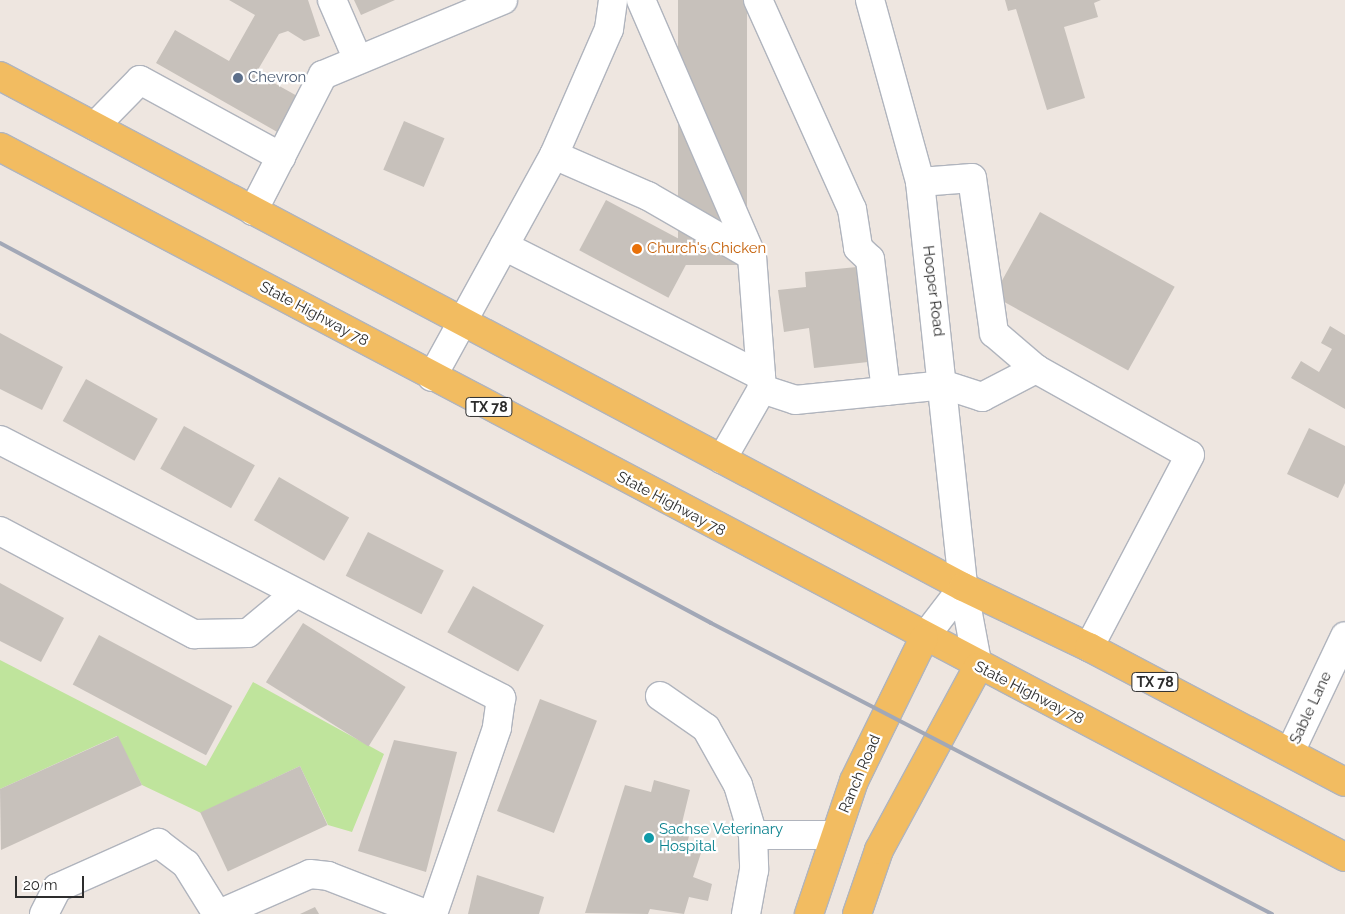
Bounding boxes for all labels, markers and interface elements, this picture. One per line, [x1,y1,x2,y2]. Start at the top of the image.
place label: Chevron [248,69,306,87]
marker: Chevron [232,72,244,84]
place label: Church's Chicken [647,240,766,258]
marker: Church's Chicken [631,243,643,255]
street label: Hooper Road [918,244,948,338]
street label: State Highway 78 [257,278,371,350]
road number: TX 78 [465,396,513,418]
street label: State Highway 78 [614,468,728,540]
street label: State Highway 78 [971,658,1087,728]
street label: Sable Lane [1286,669,1336,747]
road number: TX 78 [1131,670,1179,694]
street label: Ranch Road [835,732,885,816]
place label: Sachse Veterinary Hospital [659,820,784,855]
marker: Sachse Veterinary Hospital [643,832,655,844]
scale bar [18,866,86,898]
text: 20 m [23,876,58,894]

